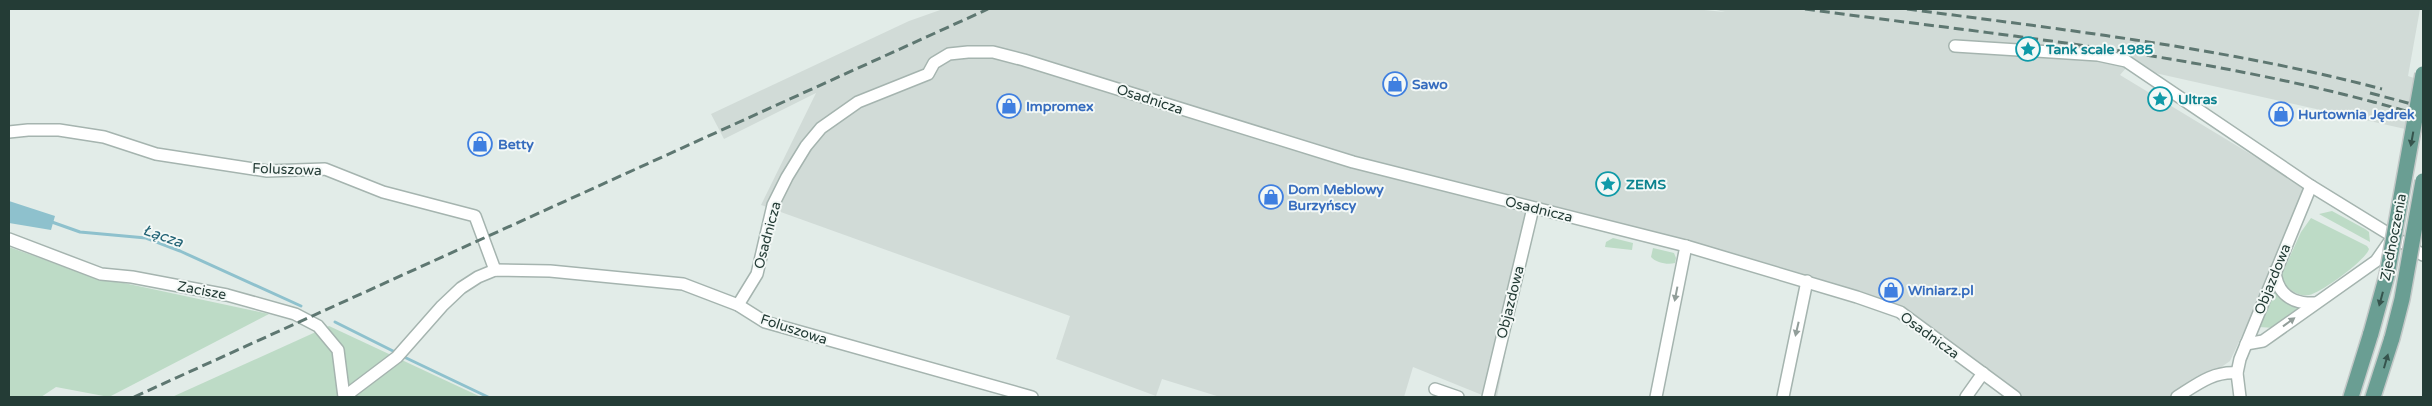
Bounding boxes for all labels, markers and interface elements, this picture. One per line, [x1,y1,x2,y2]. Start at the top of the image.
place icon: Tank scale 1985 [2015,36,2041,62]
place label: Tank scale 1985 [2045,41,2154,58]
shop icon: Sawo [1382,71,1408,97]
place label: Sawo [1412,76,1448,93]
street label: Osadnicza [1114,81,1185,118]
place icon: Ultras [2147,86,2173,112]
place label: Ultras [2178,91,2217,108]
shop icon: Impromex [996,93,1022,119]
place label: Impromex [1026,98,1094,115]
shop icon: Hurtownia Jędrek [2268,101,2294,127]
place label: Hurtownia Jędrek [2298,106,2415,123]
shop icon: Betty [467,131,493,157]
one-way arrow [2407,132,2415,148]
place label: Betty [498,136,534,153]
street label: Foluszowa [252,160,322,179]
place icon: ZEMS [1595,171,1621,197]
place label: ZEMS [1626,176,1666,193]
place label: Dom Meblowy Burzyńscy [1288,181,1384,214]
shop icon: Dom Meblowy Burzyńscy [1258,184,1284,210]
street label: Zjednoczenia [2377,192,2410,282]
street label: Osadnicza [1503,193,1574,226]
street label: Osadnicza [750,200,785,271]
water label: Łącza [141,221,186,251]
street label: Objazdowa [2251,241,2294,317]
street label: Objazdowa [1493,264,1528,340]
street label: Zacisze [176,277,228,304]
shop icon: Winiarz.pl [1878,277,1904,303]
place label: Winiarz.pl [1908,282,1974,299]
one-way arrow [1672,287,1680,303]
one-way arrow [2377,291,2385,306]
street label: Osadnicza [1897,308,1963,363]
street label: Foluszowa [758,311,830,348]
one-way arrow [2282,317,2296,327]
one-way arrow [1793,321,1801,336]
one-way arrow [2382,353,2390,368]

